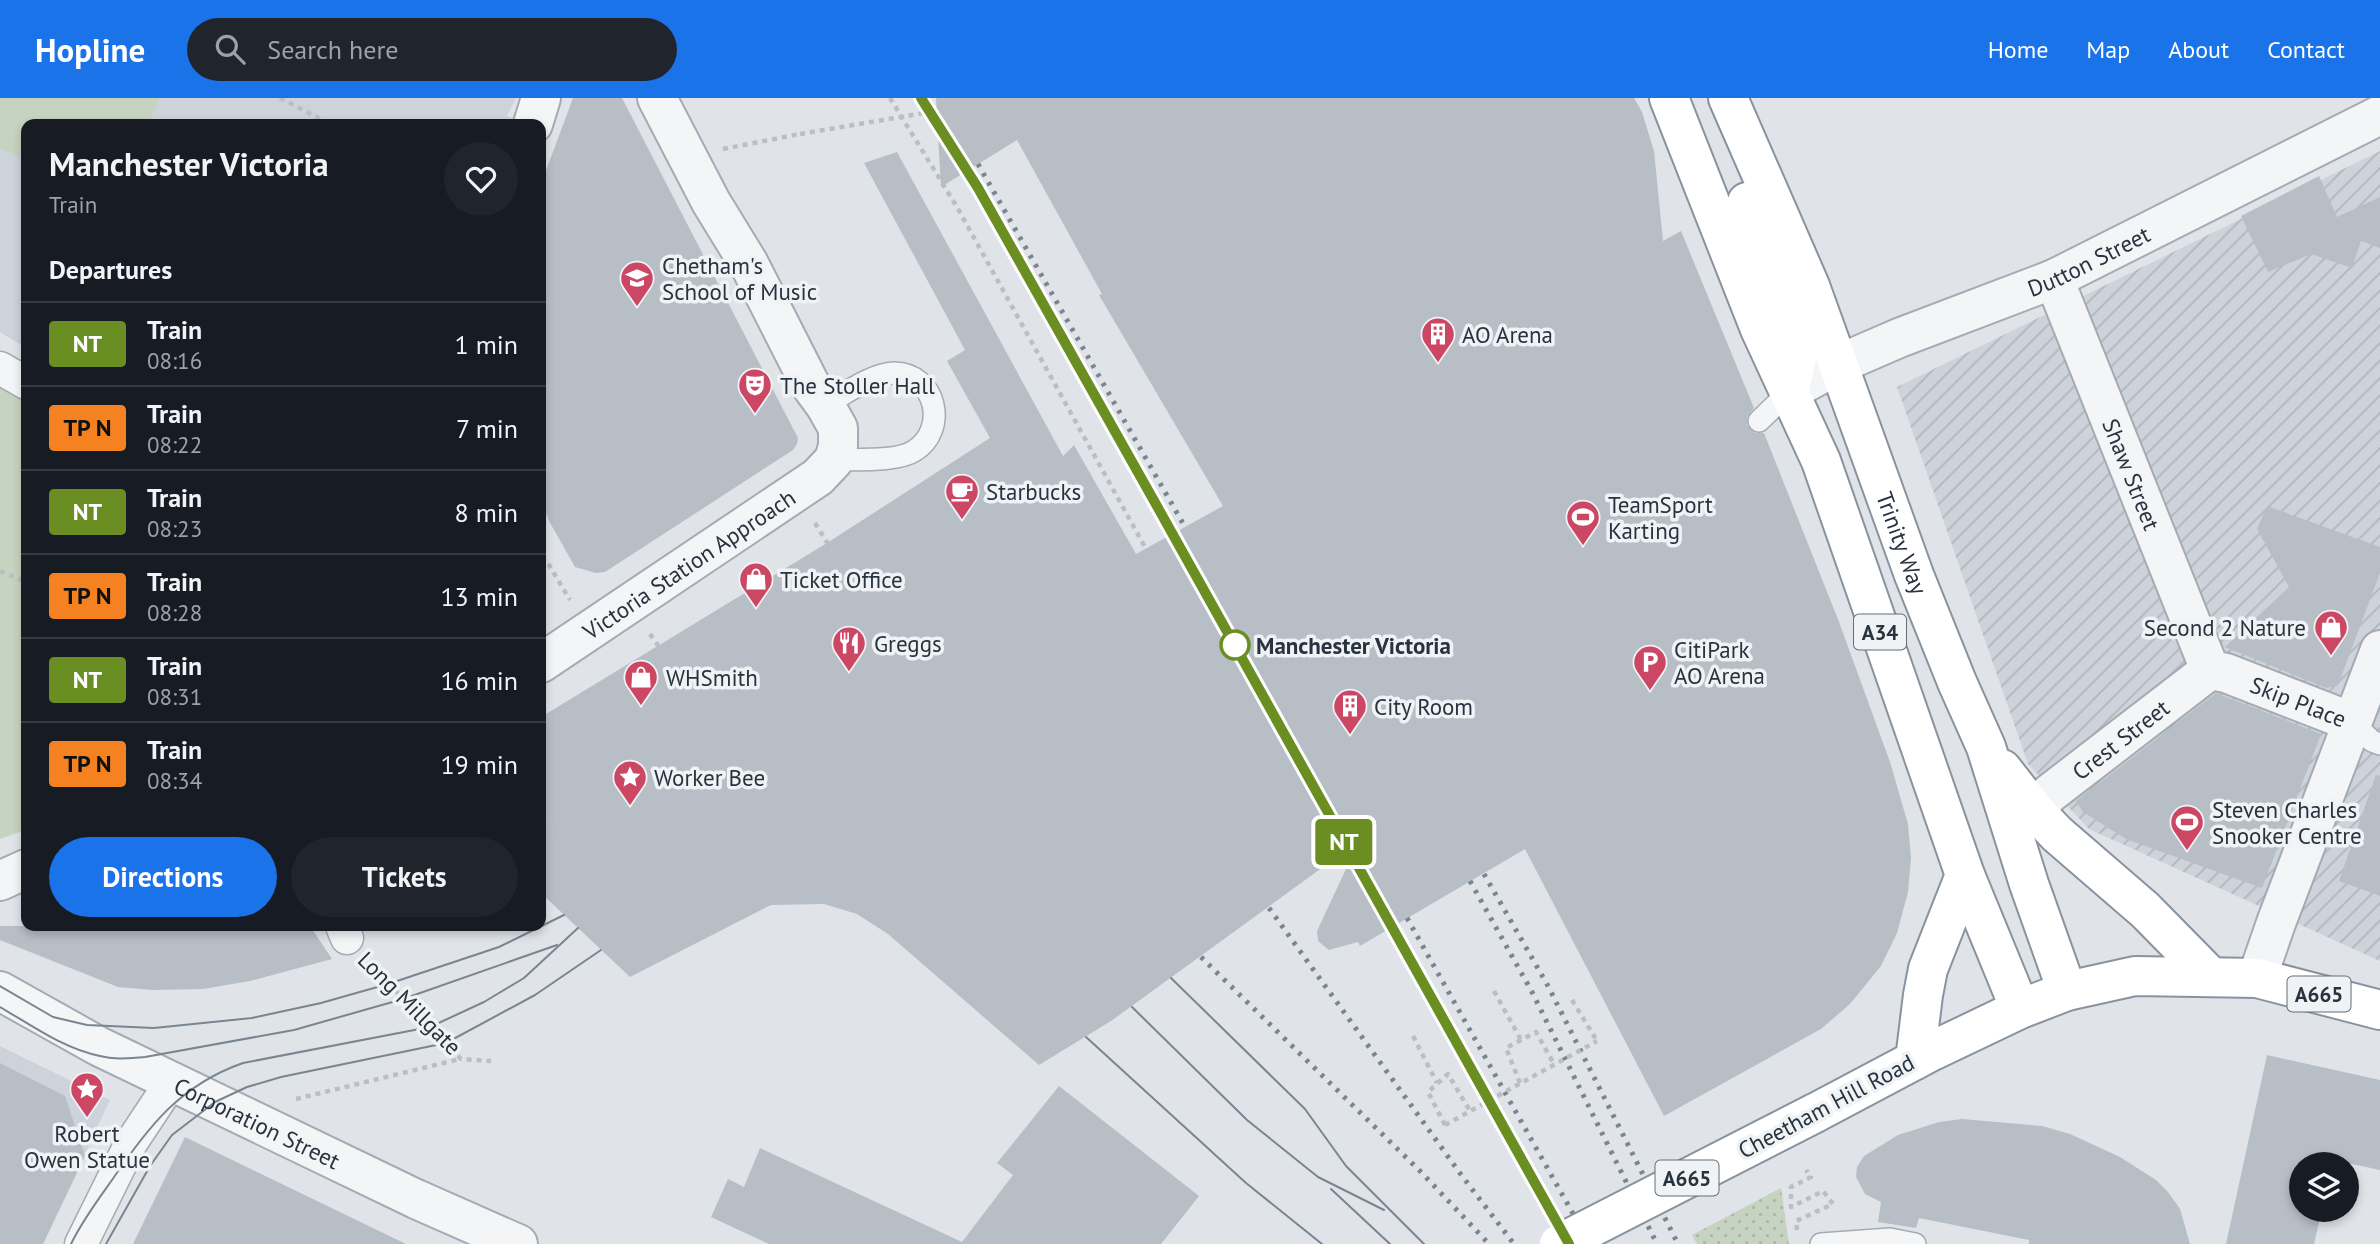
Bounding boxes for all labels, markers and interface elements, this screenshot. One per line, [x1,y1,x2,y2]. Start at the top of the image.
search box [187,18,677,81]
text: Hopline [35,28,145,71]
icon: search [211,30,249,68]
text: Search here [267,33,398,66]
text: Home [1988,34,2048,65]
text: Map [2086,34,2130,65]
text: About [2168,34,2229,65]
text: Contact [2267,34,2345,65]
text: Manchester Victoria [49,142,329,185]
button: heart [444,142,518,216]
text: Train [49,190,97,219]
street label: Dutton Street [2023,219,2155,302]
place label: Chetham's School of Music [662,251,817,306]
text: Departures [49,253,172,286]
school or university icon: Chetham's School of Music [618,259,656,308]
text: Train [147,313,202,346]
building icon: AO Arena [1419,315,1457,364]
place label: AO Arena [1462,320,1553,349]
text: NT [73,328,102,359]
text: 1 min [455,328,518,361]
text: 08:16 [147,346,202,375]
theatre icon: The Stoller Hall [736,366,774,415]
place label: The Stoller Hall [780,371,935,400]
text: Train [147,397,202,430]
text: TP N [63,412,112,443]
text: 7 min [456,412,518,445]
street label: Shaw Street [2097,414,2167,534]
text: 08:22 [147,430,202,459]
cafe icon: Starbucks [943,472,981,521]
place label: Starbucks [986,477,1081,506]
text: Train [147,481,202,514]
street label: Victoria Station Approach [576,482,801,646]
street label: Trinity Way [1871,488,1935,598]
place label: TeamSport Karting [1608,490,1713,545]
text: NT [73,496,102,527]
text: 8 min [455,496,518,529]
sports icon: TeamSport Karting [1564,498,1602,547]
text: 08:23 [147,514,202,543]
shop icon: Ticket Office [737,560,775,609]
text: Train [147,565,202,598]
place label: Ticket Office [780,565,903,594]
text: TP N [63,580,112,611]
text: 13 min [440,580,518,613]
text: 08:28 [147,598,202,627]
shop icon: Second 2 Nature [2312,608,2350,657]
place label: Second 2 Nature [2144,613,2306,642]
road number: A34 [1854,614,1906,650]
restaurant icon: Greggs [830,624,868,673]
place label: Greggs [874,629,942,658]
marker: Manchester Victoria [1220,630,1250,660]
place label: Manchester Victoria [1256,631,1451,660]
place label: CitiPark AO Arena [1674,635,1765,690]
parking icon: CitiPark AO Arena [1631,643,1669,692]
text: Train [147,649,202,682]
shop icon: WHSmith [622,658,660,707]
place label: WHSmith [666,663,758,692]
text: NT [73,664,102,695]
text: 16 min [440,664,518,697]
street label: Skip Place [2246,669,2351,733]
text: 08:31 [147,682,202,711]
building icon: City Room [1331,687,1369,736]
place label: City Room [1374,692,1473,721]
street label: Crest Street [2066,692,2175,786]
text: Train [147,733,202,766]
text: TP N [63,748,112,779]
text: 19 min [440,748,518,781]
place icon: Worker Bee [611,758,649,807]
place label: Worker Bee [654,763,765,792]
text: 08:34 [147,766,202,795]
place label: Steven Charles Snooker Centre [2212,795,2362,850]
sports icon: Steven Charles Snooker Centre [2168,803,2206,852]
line badge: NT [1312,819,1376,865]
text: NT [1329,826,1359,857]
button: Directions [49,837,277,917]
button: Tickets [291,837,518,917]
street label: Long Millgate [352,945,468,1061]
road number: A665 [2288,976,2350,1012]
street label: Cheetham Hill Road [1733,1047,1919,1165]
place icon: Robert Owen Statue [68,1070,106,1119]
street label: Corporation Street [170,1070,345,1175]
place label: Robert Owen Statue [24,1119,150,1174]
map controls [2289,1152,2359,1222]
button: layers [2289,1152,2359,1222]
road number: A665 [1656,1160,1718,1196]

